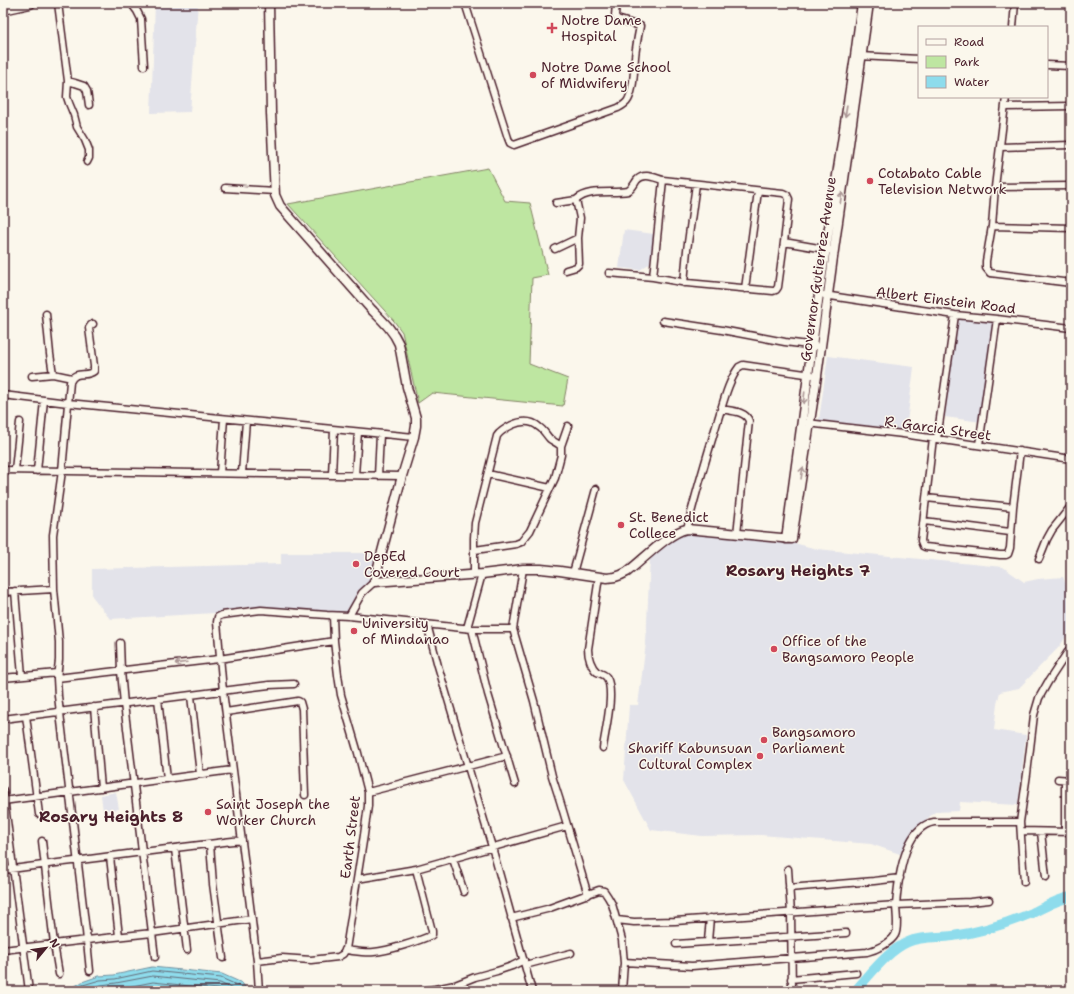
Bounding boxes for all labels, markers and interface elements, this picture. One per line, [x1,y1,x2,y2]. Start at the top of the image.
place label: Notre Dame Hospital [561,11,642,45]
marker: Notre Dame Hospital [546,22,558,34]
legend [918,26,1048,98]
text: Road [954,34,985,50]
text: Park [954,54,980,70]
place label: Notre Dame School of Midwifery [541,58,672,92]
marker: Notre Dame School of Midwifery [528,70,538,80]
text: Water [954,74,990,90]
one-way arrow [842,104,850,117]
place label: Cotabato Cable Television Network [878,164,1007,198]
street label: Governor Gutierrez Avenue [796,175,840,363]
marker: Cotabato Cable Television Network [865,176,875,186]
one-way arrow [837,192,845,205]
street label: Albert Einstein Road [875,282,1017,318]
one-way arrow [800,391,808,404]
street label: R. Garcia Street [883,412,993,444]
one-way arrow [798,467,806,480]
place label: St. Benedict Collece [629,508,709,542]
marker: St. Benedict Collece [616,520,626,530]
place label: DepEd Covered Court [364,547,460,581]
marker: DepEd Covered Court [351,559,361,569]
district label: Rosary Heights 7 [726,560,870,581]
place label: University of Mindanao [362,614,449,648]
marker: University of Mindanao [349,626,359,636]
place label: Office of the Bangsamoro People [782,632,914,666]
marker: Office of the Bangsamoro People [769,644,779,654]
one-way arrow [174,659,187,667]
place label: Bangsamoro Parliament [772,723,856,757]
marker: Bangsamoro Parliament [759,735,769,745]
place label: Shariff Kabunsuan Cultural Complex [628,739,752,773]
marker: Shariff Kabunsuan Cultural Complex [755,751,765,761]
street label: Earth Street [336,794,364,880]
place label: Saint Joseph the Worker Church [216,795,330,829]
district label: Rosary Heights 8 [39,806,183,827]
marker: Saint Joseph the Worker Church [203,807,213,817]
north arrow [26,928,66,968]
text: N [46,936,63,951]

